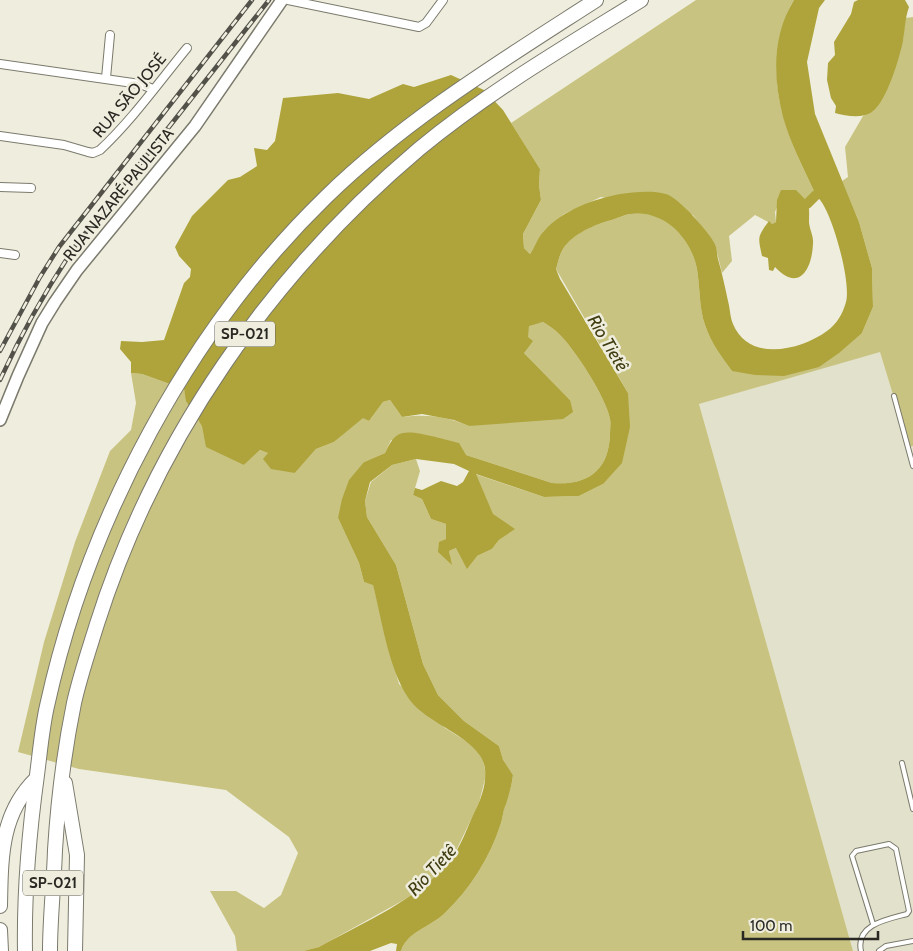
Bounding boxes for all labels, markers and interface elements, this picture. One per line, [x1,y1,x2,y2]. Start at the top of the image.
street label: RUA SÃO JOSÉ [89,49,170,141]
street label: RUA NAZARÉ PAULISTA [59,124,178,264]
water label: Rio Tietê [583,311,634,376]
road number: SP-021 [215,322,275,346]
water label: Rio Tietê [403,839,462,900]
road number: SP-021 [23,870,83,896]
scale bar [743,908,878,940]
text: 100 m [750,917,792,935]

